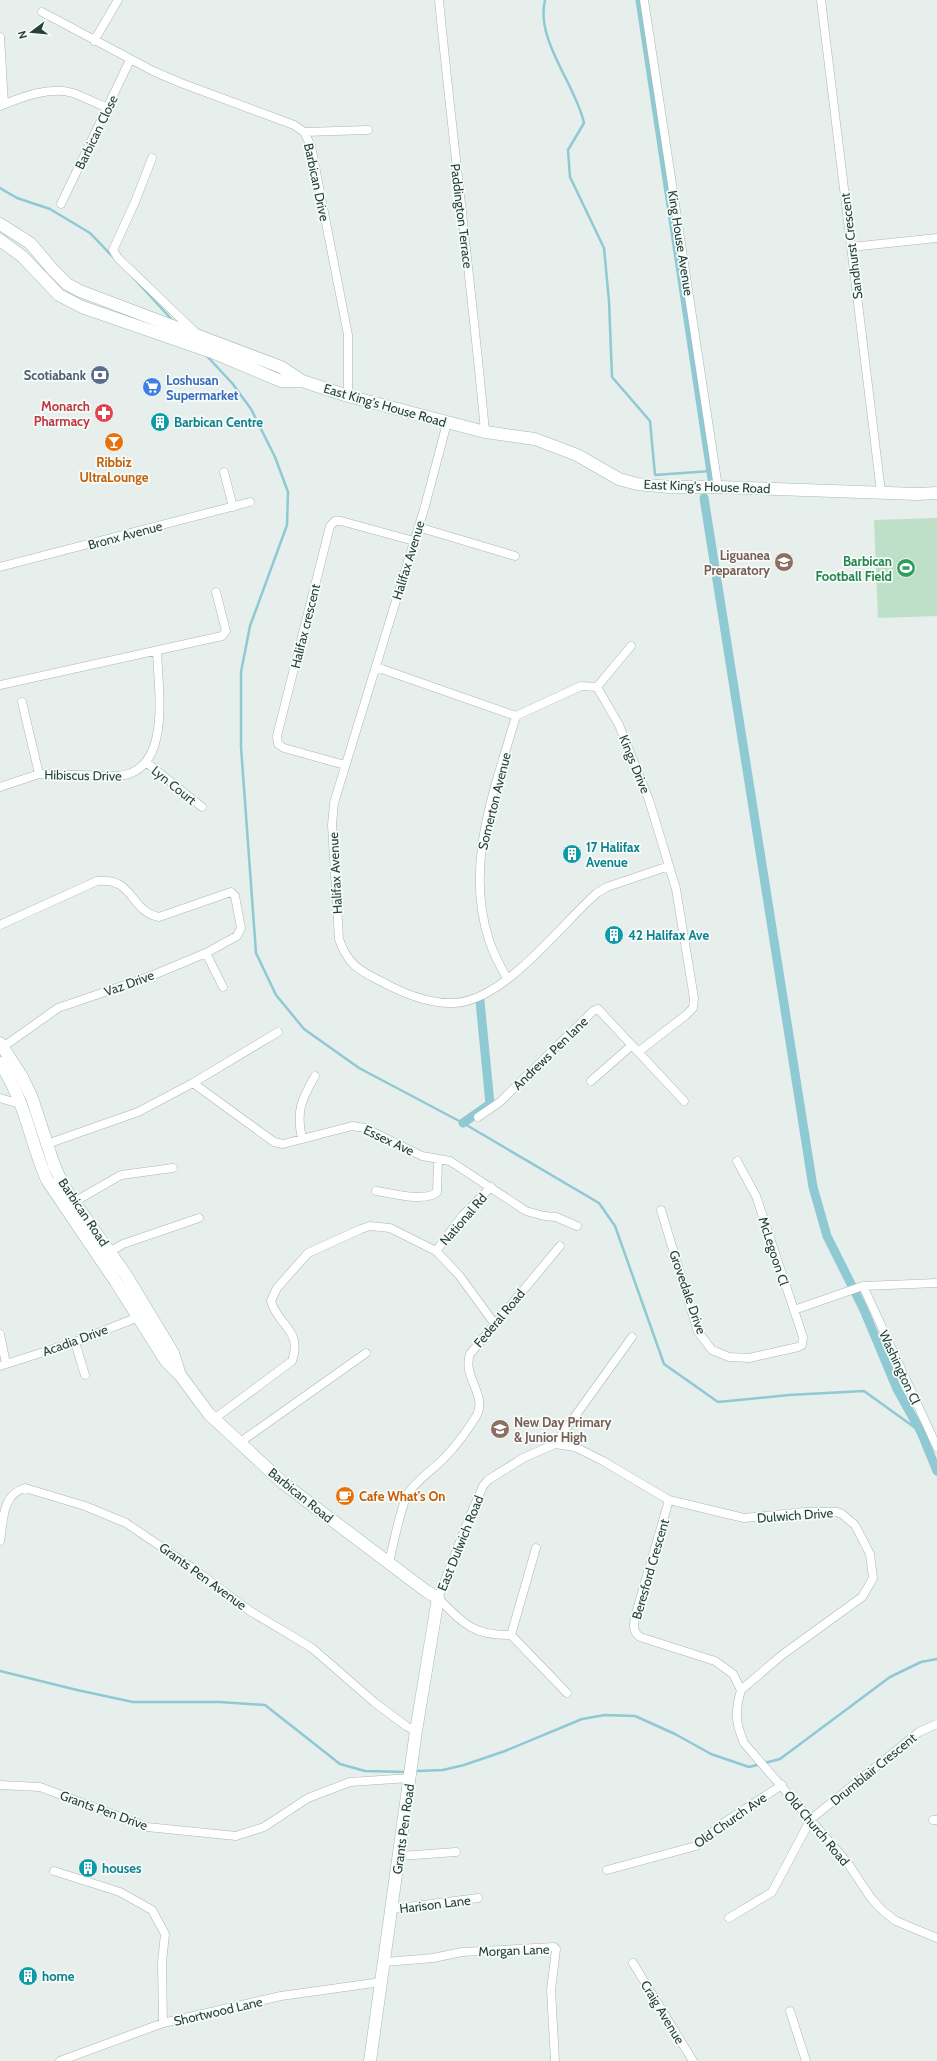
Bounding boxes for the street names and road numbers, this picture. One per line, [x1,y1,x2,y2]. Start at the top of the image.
street label: Barbican Close [71,92,121,172]
street label: Barbican Drive [301,141,333,223]
street label: Paddington Terrace [448,163,476,270]
street label: King House Avenue [665,189,697,297]
street label: Sandhurst Crescent [836,191,865,300]
street label: East King's House Road [322,380,448,430]
street label: East King's House Road [643,476,771,496]
street label: Bronx Avenue [86,517,164,553]
street label: Halifax Avenue [388,518,428,602]
street label: Halifax crescent [287,581,323,670]
street label: Kings Drive [616,732,654,796]
street label: Somerton Avenue [474,750,514,851]
street label: Lyn Court [149,762,200,808]
street label: Hibiscus Drive [44,766,122,784]
street label: Halifax Avenue [325,831,345,914]
street label: Vaz Drive [102,966,156,999]
street label: Andrews Pen lane [509,1013,591,1093]
street label: Essex Ave [361,1121,417,1159]
street label: Barbican Road [55,1175,113,1249]
street label: National Rd [436,1190,490,1248]
street label: McLegoon Cl [755,1215,793,1287]
street label: Grovedale Drive [666,1248,710,1336]
street label: Federal Road [470,1286,528,1350]
street label: Acadia Drive [40,1321,110,1359]
street label: Washington Cl [876,1328,924,1406]
street label: Barbican Road [265,1464,337,1526]
street label: East Dulwich Road [434,1493,486,1593]
street label: Dulwich Drive [756,1504,834,1526]
street label: Beresford Crescent [628,1516,672,1621]
street label: Grants Pen Avenue [156,1539,250,1613]
street label: Drumblair Crescent [827,1729,920,1809]
street label: Grants Pen Road [389,1783,417,1875]
street label: Grants Pen Drive [58,1787,150,1833]
street label: Old Church Road [781,1787,853,1869]
street label: Old Church Ave [690,1789,770,1851]
street label: Harison Lane [399,1892,472,1916]
street label: Morgan Lane [478,1941,550,1959]
street label: Craig Avenue [638,1977,688,2047]
street label: Shortwood Lane [172,1993,264,2029]

